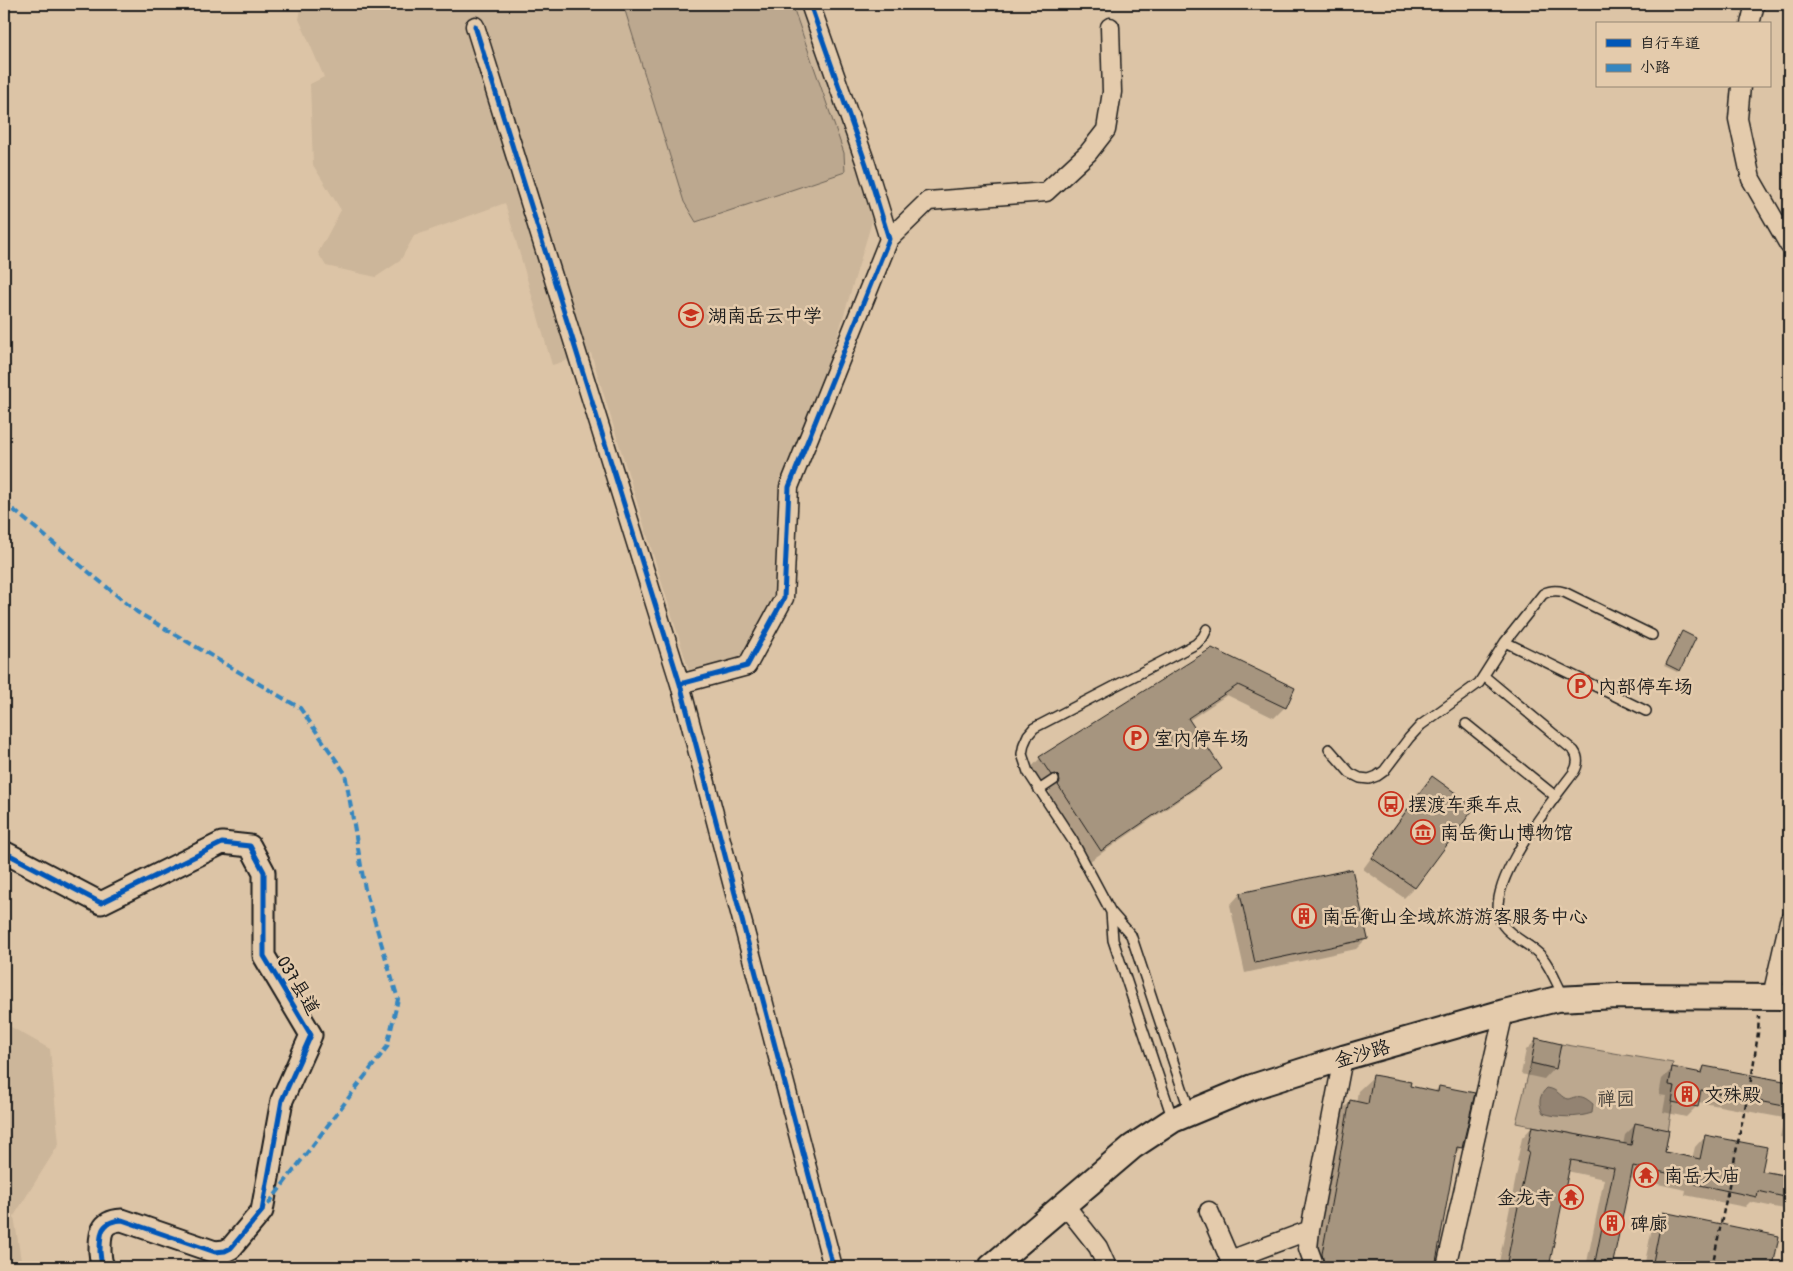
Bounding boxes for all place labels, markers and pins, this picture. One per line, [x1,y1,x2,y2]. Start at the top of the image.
school or university icon: 湖南岳云中学 [678,302,704,328]
place label: 湖南岳云中学 [708,302,822,328]
parking icon: 内部停车场 [1567,673,1593,699]
place label: 内部停车场 [1598,673,1693,699]
parking icon: 室内停车场 [1123,725,1149,751]
place label: 室内停车场 [1154,725,1249,751]
bus stop icon: 摆渡车乘车点 [1378,791,1404,817]
place label: 摆渡车乘车点 [1408,791,1522,817]
museum icon: 南岳衡山博物馆 [1410,819,1436,845]
place label: 南岳衡山博物馆 [1440,819,1573,845]
building icon: 南岳衡山全域旅游游客服务中心 [1291,903,1317,929]
place label: 南岳衡山全域旅游游客服务中心 [1322,903,1588,929]
building icon: 文殊殿 [1674,1081,1700,1107]
place label: 文殊殿 [1704,1081,1761,1107]
temple icon: 南岳大庙 [1633,1162,1659,1188]
place label: 南岳大庙 [1664,1162,1740,1188]
place label: 金龙寺 [1497,1184,1554,1210]
temple icon: 金龙寺 [1558,1184,1584,1210]
building icon: 碑廊 [1599,1210,1625,1236]
place label: 碑廊 [1630,1210,1668,1236]

